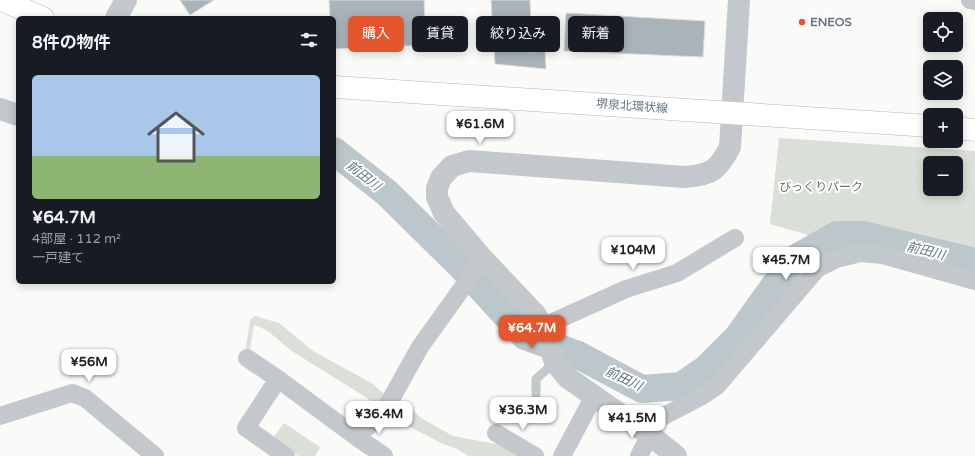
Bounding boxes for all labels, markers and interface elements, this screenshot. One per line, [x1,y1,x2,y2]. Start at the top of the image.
map controls [923,12,963,196]
button: locate [923,12,963,52]
place label: ENEOS [810,15,853,29]
chip: 購入 [348,16,404,52]
chip: 賃貸 [412,16,468,52]
chip: 絞り込み [476,16,560,52]
chip: 新着 [568,16,624,52]
marker: ENEOS [797,17,807,27]
icon: filters [298,29,320,51]
text: 8件の物件 [32,32,111,53]
button: layers [923,60,963,100]
street label: 堺泉北環状線 [596,97,668,115]
icon: home [140,101,212,173]
button: + [923,108,963,148]
pin: ¥61.6M [447,111,513,145]
text: ¥61.6M [456,116,504,132]
button: − [923,156,963,196]
water label: 前田川 [343,157,385,195]
park label: びっくりパーク [779,180,863,194]
text: ¥64.7M [32,207,96,228]
text: 4部屋 · 112 m² [32,231,121,247]
pin: ¥104M [605,237,661,271]
water label: 前田川 [905,238,949,264]
text: ¥104M [610,242,656,258]
pin: ¥45.7M [753,247,819,281]
text: 一戸建て [32,250,84,266]
text: ¥45.7M [762,252,810,268]
pin: ¥64.7M [499,315,565,349]
text: ¥64.7M [508,320,556,336]
pin: ¥56M [65,349,113,383]
text: ¥56M [70,354,108,370]
water label: 前田川 [603,363,646,395]
pin: ¥36.3M [490,397,556,431]
pin: ¥36.4M [346,401,412,435]
text: ¥36.3M [499,402,547,418]
pin: ¥41.5M [599,405,665,439]
text: ¥36.4M [355,406,403,422]
text: ¥41.5M [608,410,656,426]

